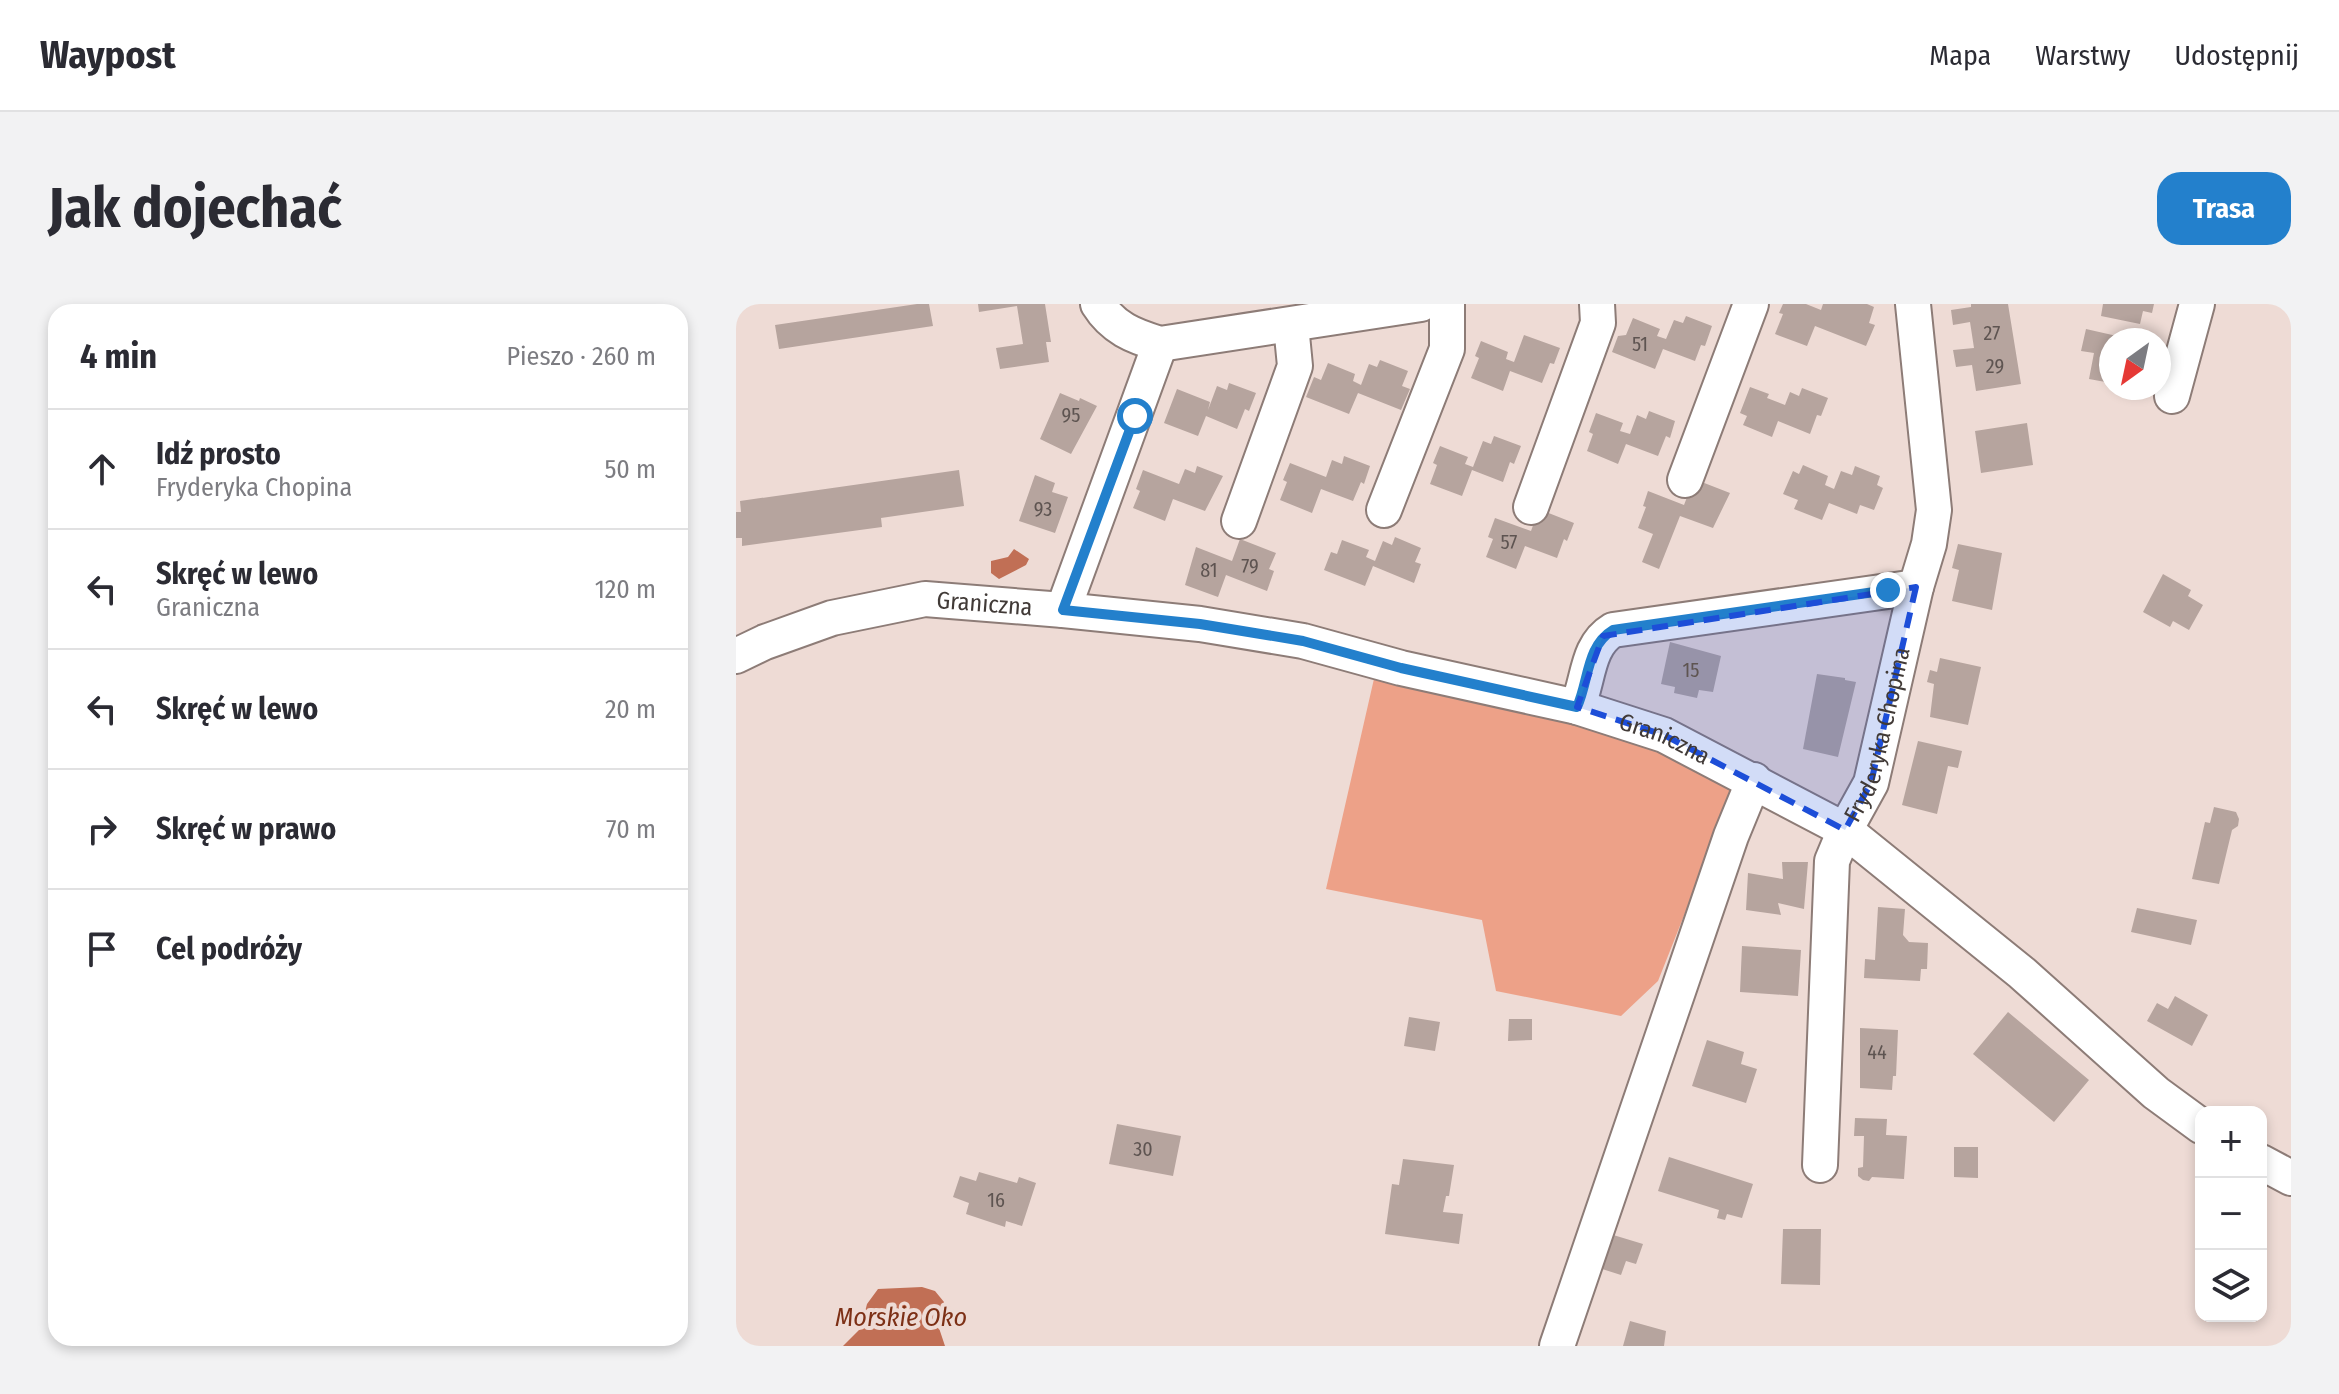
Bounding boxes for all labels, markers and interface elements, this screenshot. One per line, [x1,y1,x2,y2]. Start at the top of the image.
text: Waypost [40,32,176,78]
text: Mapa [1929,39,1991,72]
text: Warstwy [2035,39,2131,72]
text: Udostępnij [2175,39,2299,72]
button: Trasa [2157,172,2291,245]
text: Jak dojechać [48,175,342,242]
house number: 27 [1984,321,2000,345]
north arrow [2099,328,2171,400]
house number: 51 [1632,332,1648,356]
text: 4 min [80,336,157,377]
text: Pieszo · 260 m [506,341,656,372]
house number: 29 [1986,354,2004,378]
route start [1117,398,1153,434]
house number: 95 [1062,403,1080,427]
text: Idź prosto [156,436,281,472]
icon: ahead [80,447,124,491]
text: 50 m [604,454,656,485]
text: Fryderyka Chopina [156,472,352,503]
house number: 93 [1034,497,1052,521]
house number: 57 [1501,530,1517,554]
house number: 79 [1241,554,1259,578]
text: Skręć w lewo [156,556,318,592]
house number: 81 [1200,558,1218,582]
icon: left [80,567,124,611]
route end [1870,572,1906,608]
text: 120 m [595,574,656,605]
street label: Graniczna [936,586,1034,622]
text: Graniczna [156,592,260,623]
street label: Fryderyka Chopina [1838,644,1916,827]
house number: 15 [1683,658,1699,682]
icon: left [80,687,124,731]
text: Skręć w lewo [156,691,318,727]
text: 20 m [605,694,656,725]
street label: Graniczna [1616,708,1715,771]
icon: right [80,807,124,851]
text: Skręć w prawo [156,811,336,847]
text: 70 m [606,814,656,845]
icon: arrive [80,927,124,971]
text: Cel podróży [156,931,302,967]
house number: 44 [1867,1040,1887,1064]
map controls [2195,1106,2267,1322]
button: + [2195,1106,2267,1178]
house number: 30 [1133,1137,1153,1161]
button: − [2195,1178,2267,1250]
house number: 16 [987,1188,1005,1212]
button: layers [2195,1250,2267,1322]
water label: Morskie Oko [835,1302,967,1333]

